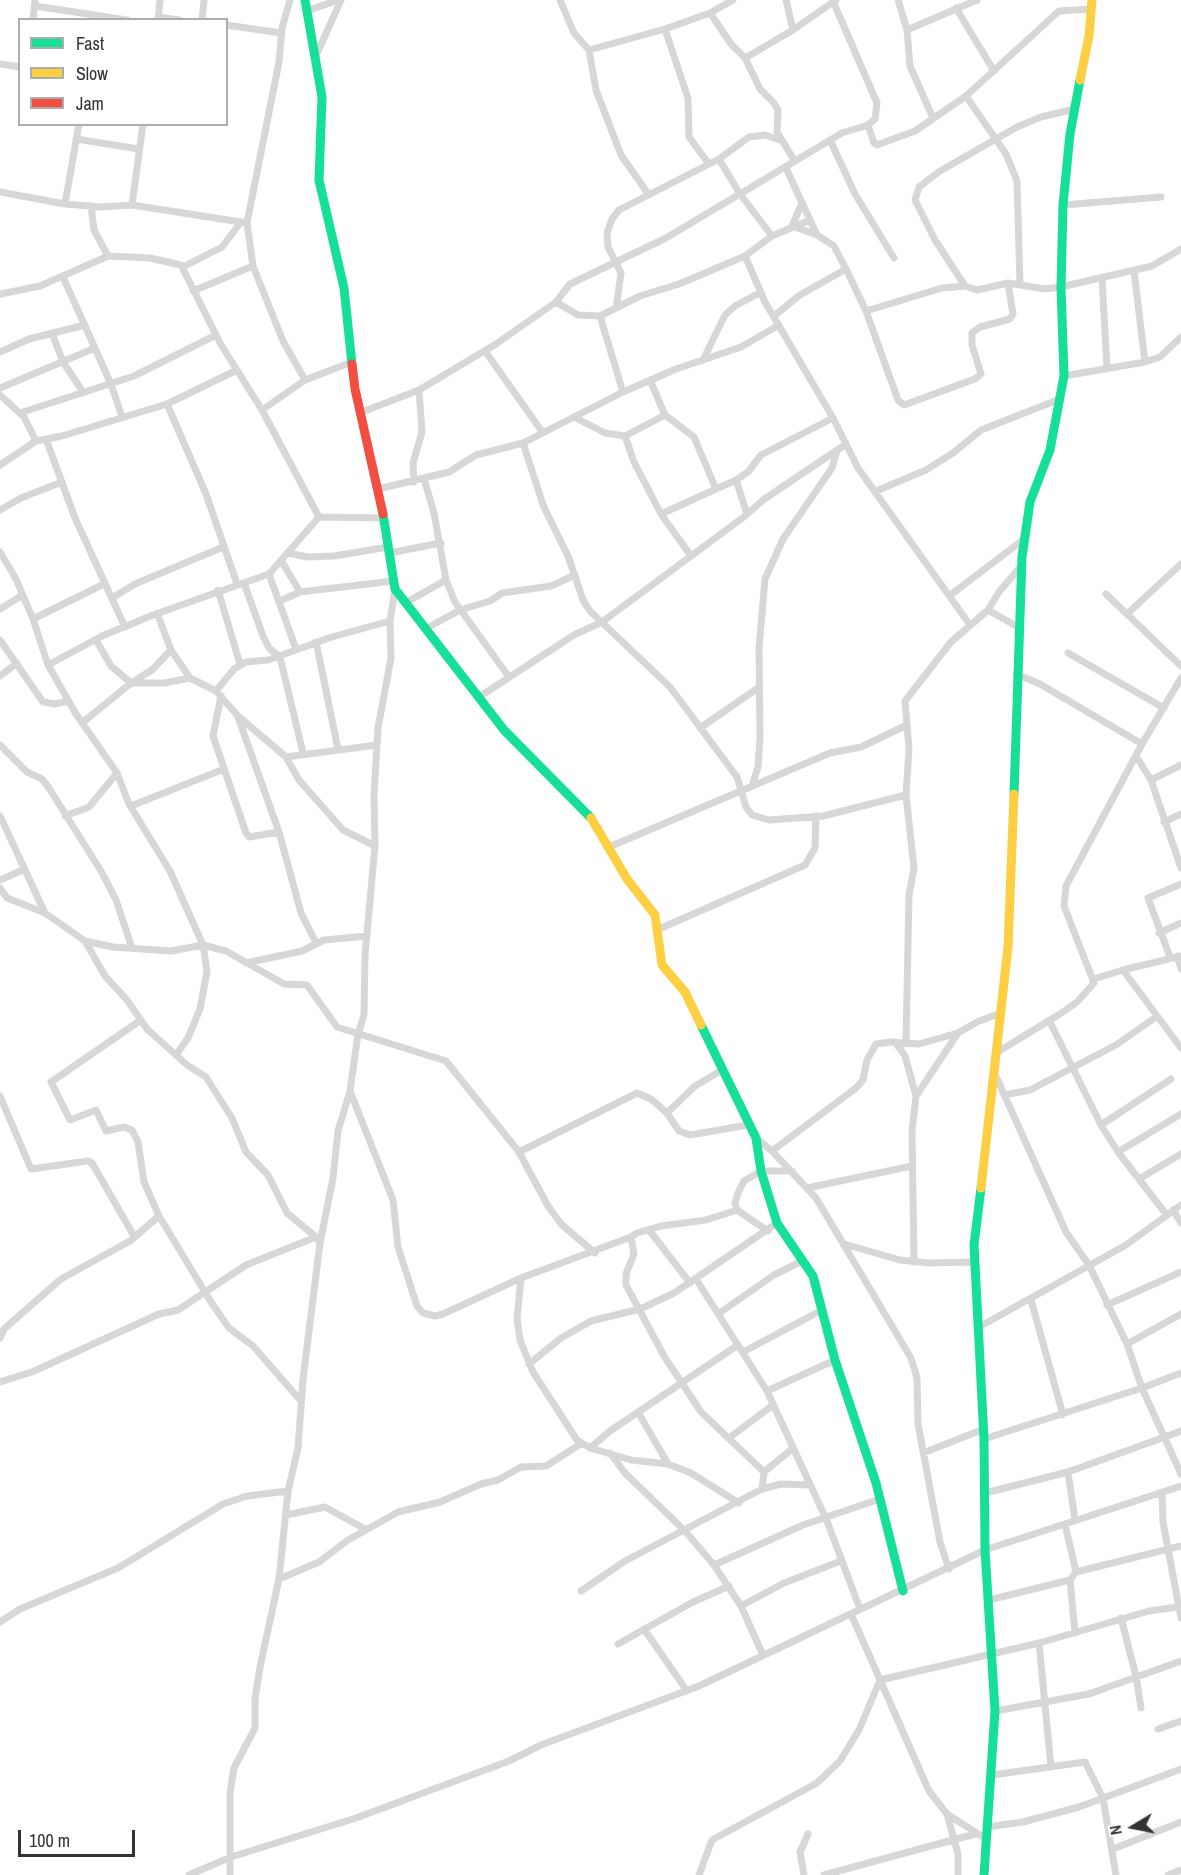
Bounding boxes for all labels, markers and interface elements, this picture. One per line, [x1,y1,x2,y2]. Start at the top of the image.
legend [18,18,228,126]
text: Fast [76,31,104,56]
text: Slow [76,61,108,86]
text: Jam [76,91,104,116]
north arrow [1103,1797,1163,1857]
scale bar [21,1818,138,1856]
text: N [1104,1824,1127,1837]
text: 100 m [29,1828,70,1853]

